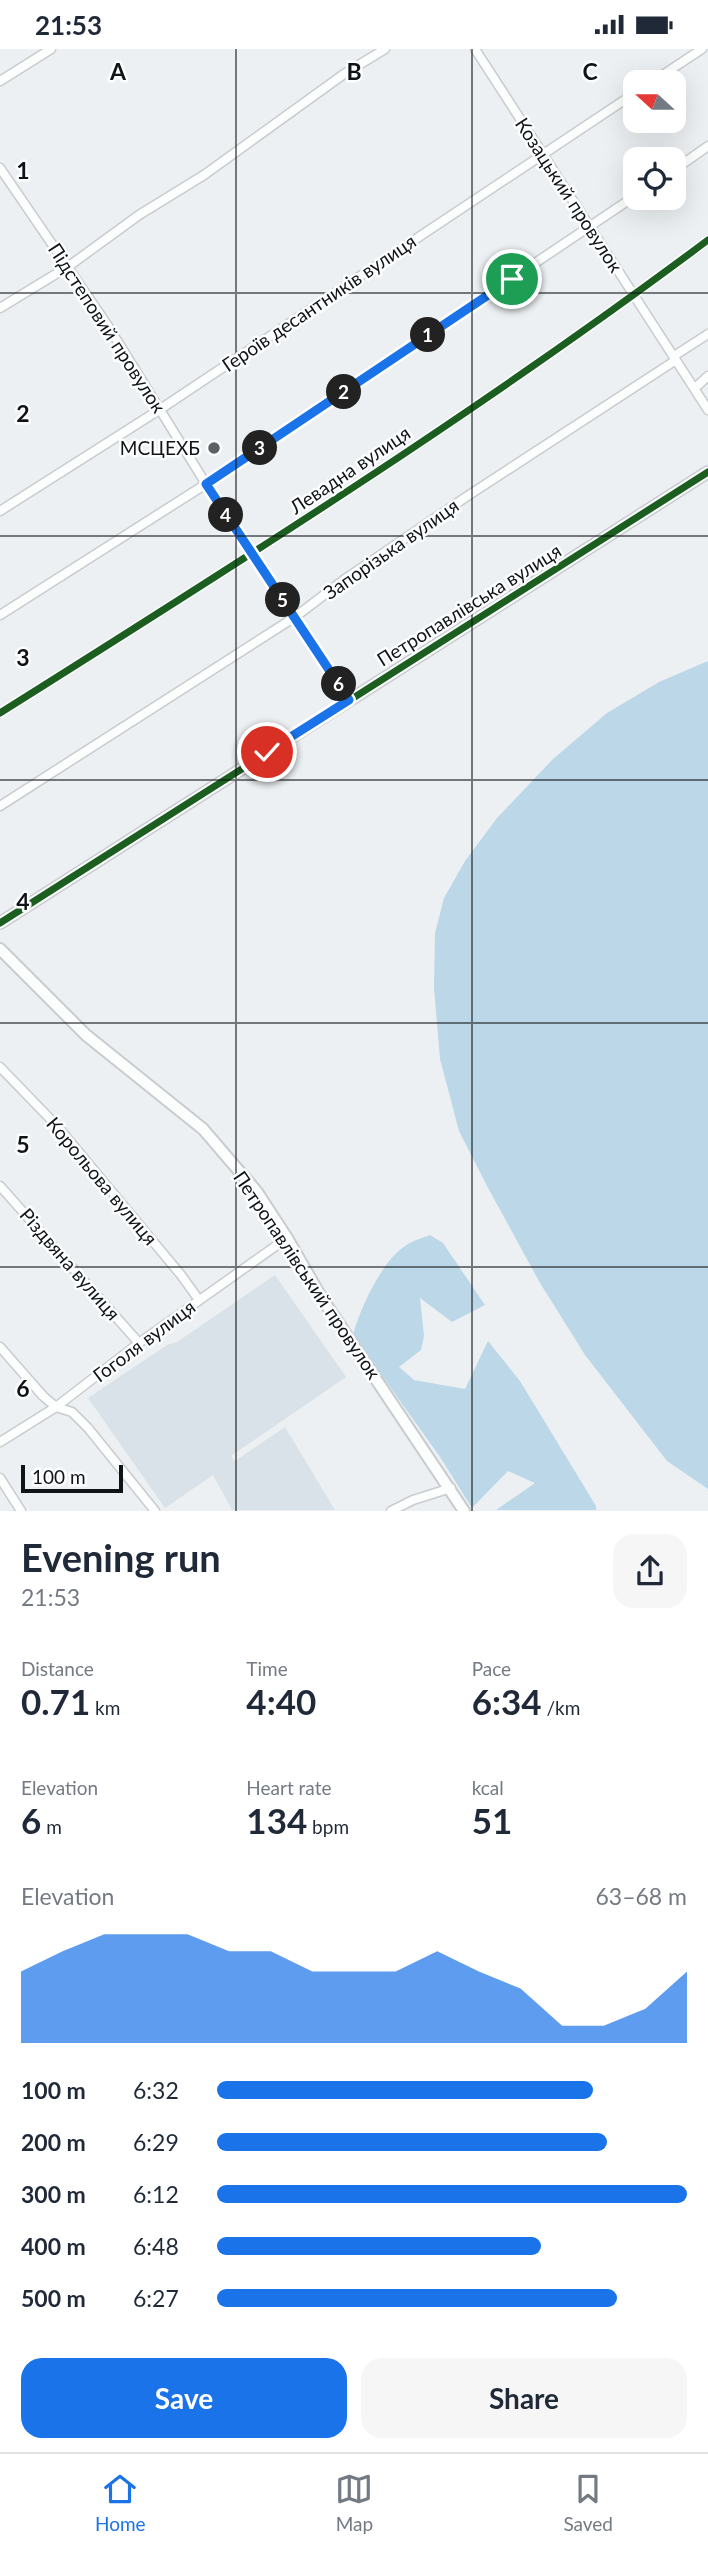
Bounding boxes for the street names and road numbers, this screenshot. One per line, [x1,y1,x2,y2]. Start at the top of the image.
street label: Козацький провулок [511,113,628,276]
street label: Героїв десантників вулиця [217,229,420,376]
street label: Підстеповий провулок [44,238,171,417]
street label: Левадна вулиця [284,421,414,519]
street label: Запорізька вулиця [319,493,463,604]
street label: Петропавлівська вулиця [372,538,565,671]
street label: Корольова вулиця [42,1112,163,1249]
street label: Петропавлівський провулок [229,1166,386,1383]
street label: Різдвяна вулиця [15,1203,125,1324]
street label: Гоголя вулиця [88,1295,199,1386]

